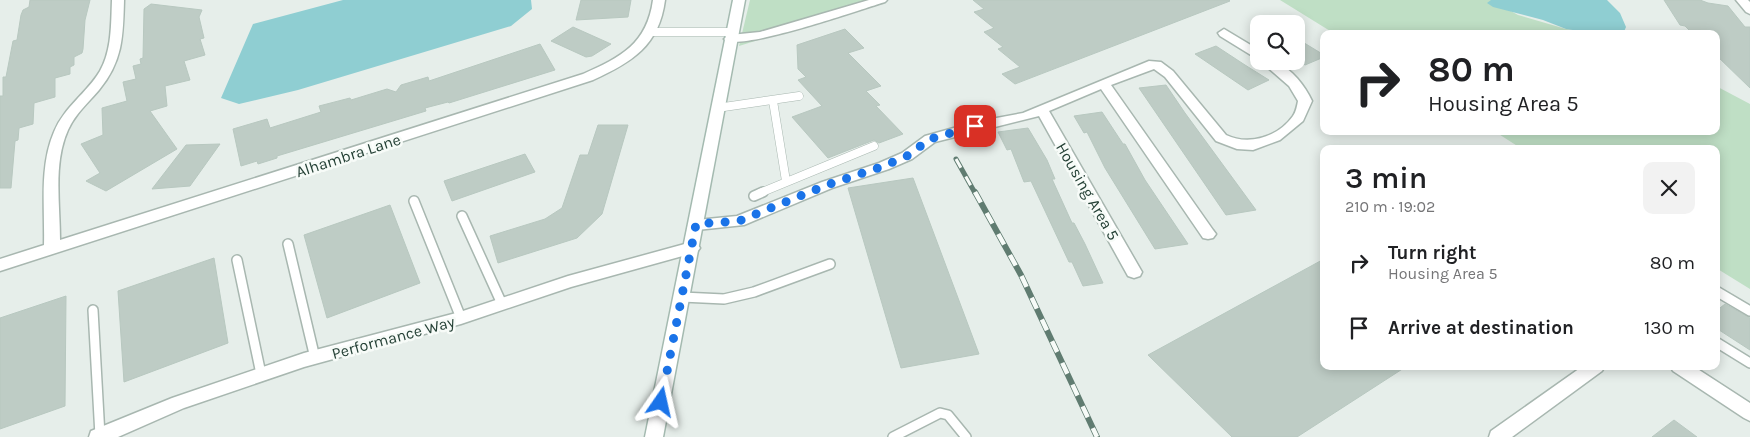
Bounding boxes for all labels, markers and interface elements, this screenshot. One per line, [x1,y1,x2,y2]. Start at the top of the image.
map controls [1250,15,1305,70]
button: search [1250,15,1305,70]
text: 80 m [1428,49,1515,90]
icon: right [1345,50,1410,115]
text: Housing Area 5 [1428,91,1579,117]
pin [954,105,996,147]
icon: arrive [961,112,989,140]
street label: Alhambra Lane [293,130,403,181]
street label: Housing Area 5 [1052,139,1123,243]
text: 3 min [1345,160,1427,196]
button: close [1643,162,1695,214]
text: 210 m · 19:02 [1345,197,1435,216]
text: Turn right [1388,242,1477,264]
icon: right [1345,249,1373,277]
text: 80 m [1650,252,1695,274]
text: Housing Area 5 [1388,264,1498,283]
street label: Performance Way [330,312,457,363]
icon: arrive [1345,314,1373,342]
text: Arrive at destination [1388,317,1574,339]
text: 130 m [1644,317,1695,339]
position arrow [634,375,686,427]

